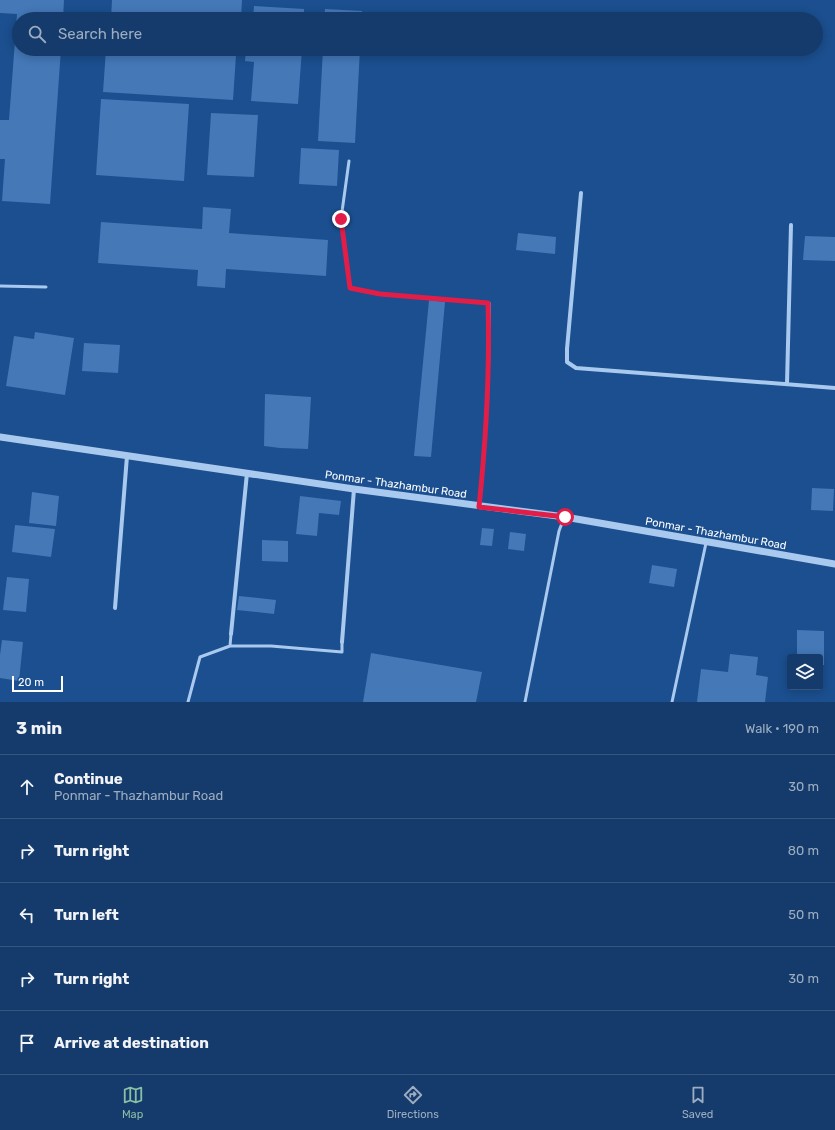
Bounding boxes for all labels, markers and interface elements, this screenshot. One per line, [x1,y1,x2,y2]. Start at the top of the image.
search box [12,12,823,56]
icon: search [26,23,48,45]
text: Search here [58,25,142,43]
route end [332,210,350,228]
street label: Ponmar - Thazhambur Road [324,468,468,501]
route start [556,508,574,526]
street label: Ponmar - Thazhambur Road [644,515,788,552]
map controls [787,654,823,690]
button: layers [787,654,823,690]
scale bar [12,674,63,693]
text: 20 m [18,676,44,689]
text: 3 min [16,718,62,738]
text: Walk · 190 m [745,721,819,736]
text: Continue [54,770,123,788]
icon: ahead [16,776,38,798]
text: 30 m [788,779,819,794]
text: Ponmar - Thazhambur Road [54,788,223,803]
icon: right [16,840,38,862]
text: Turn right [54,842,129,860]
text: 80 m [788,843,819,858]
icon: left [16,904,38,926]
text: Turn left [54,906,119,924]
text: 50 m [788,907,819,922]
icon: right [16,968,38,990]
text: Turn right [54,970,129,988]
text: 30 m [788,971,819,986]
icon: arrive [16,1032,38,1054]
text: Arrive at destination [54,1034,209,1052]
tab: Map [122,1084,144,1121]
tab: Directions [387,1084,439,1121]
tab: Saved [682,1084,713,1121]

